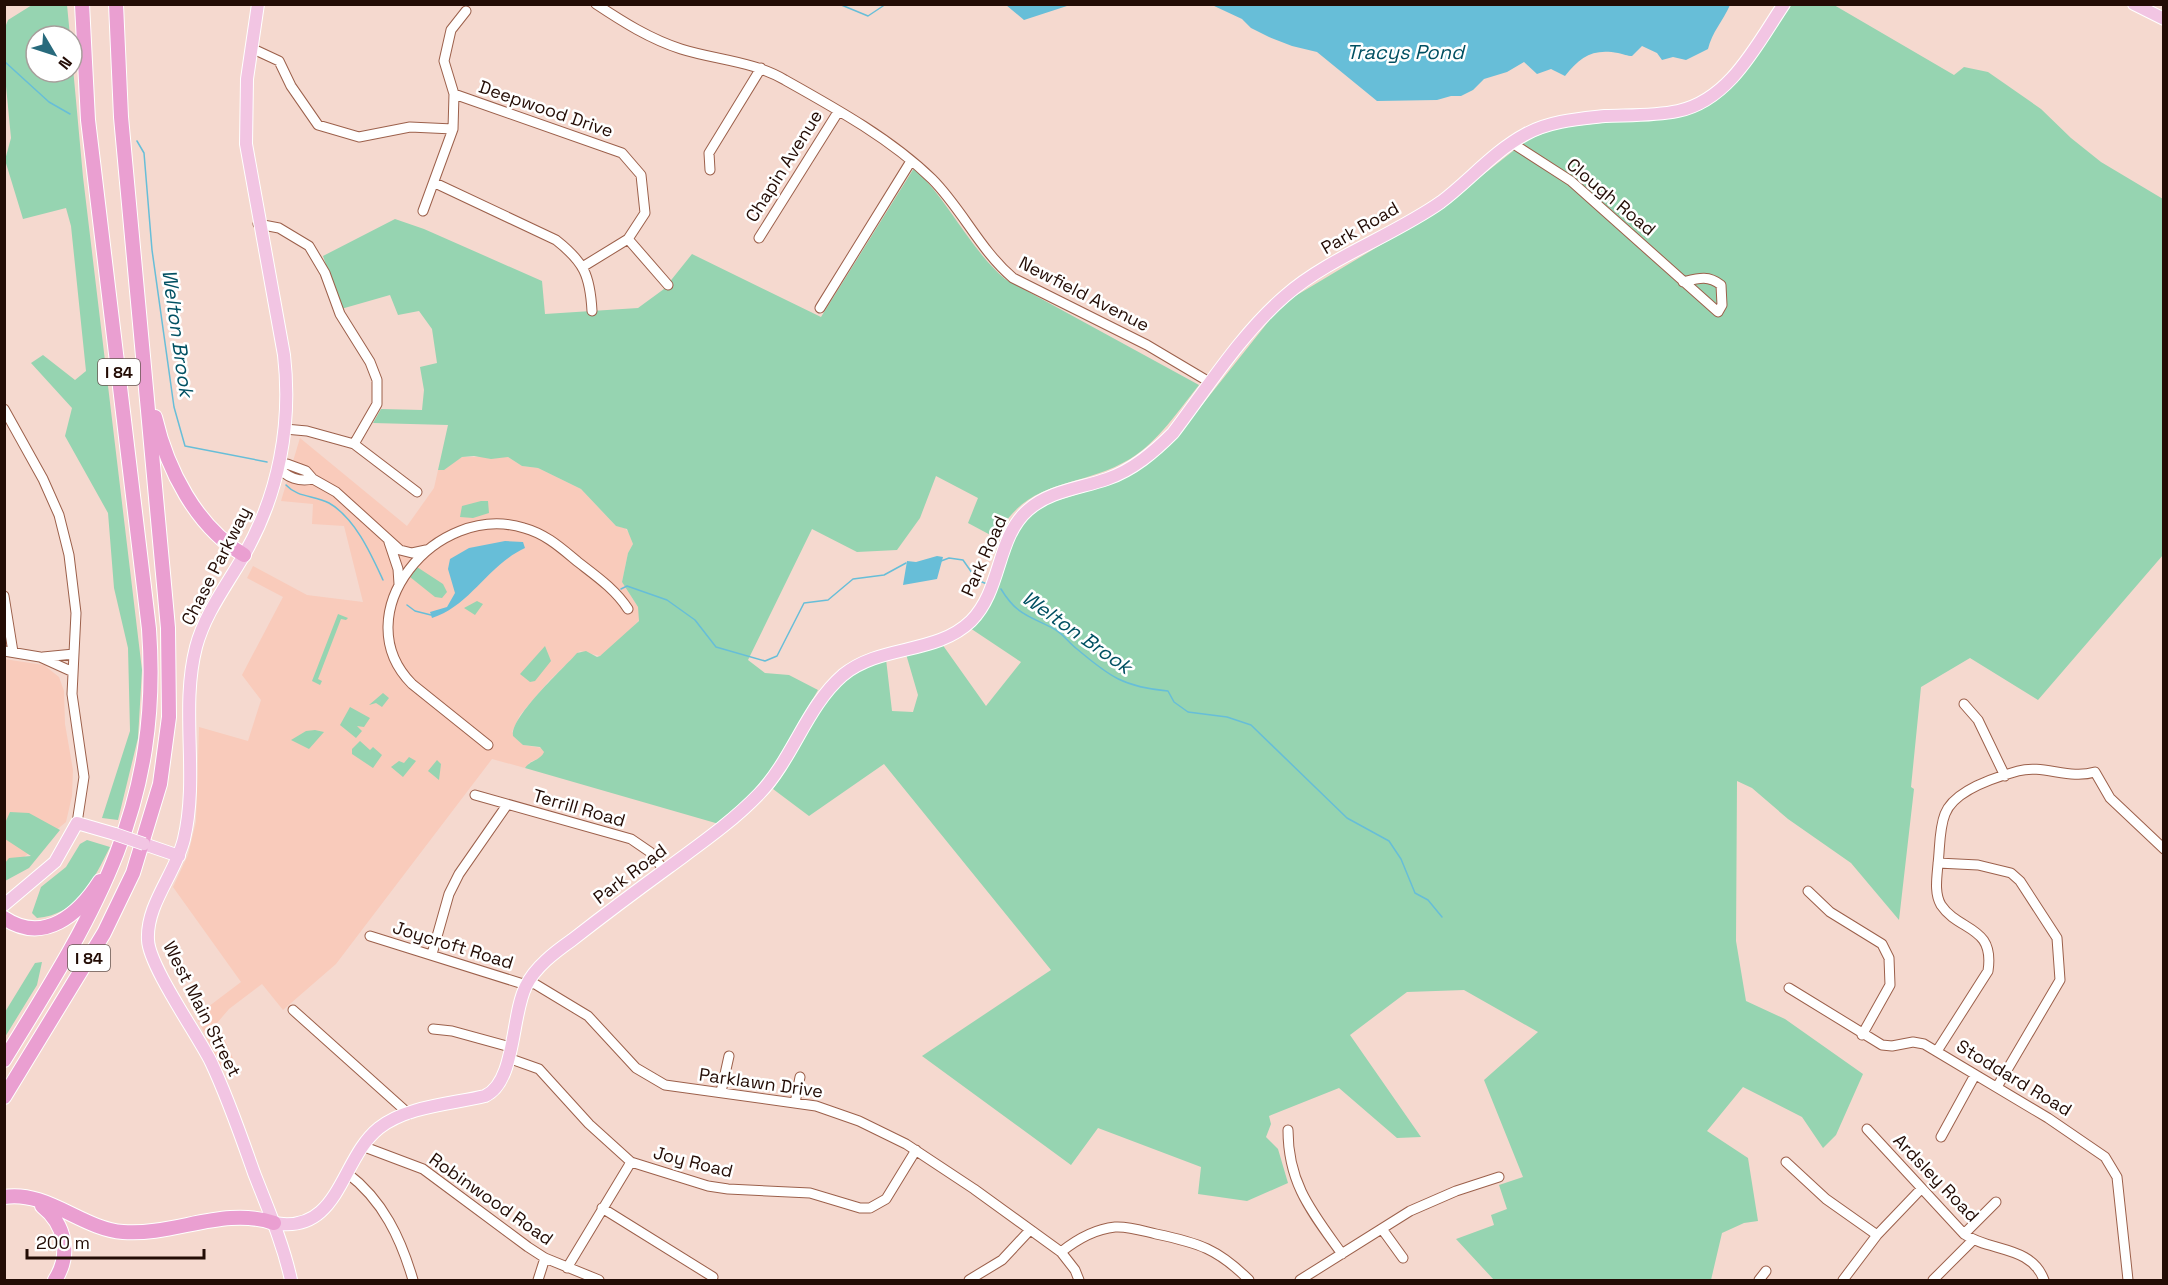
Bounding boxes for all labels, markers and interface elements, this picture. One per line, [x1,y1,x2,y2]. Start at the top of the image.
north arrow [24,24,84,84]
water label: Tracys Pond [1346,39,1466,65]
text: N [54,52,77,74]
street label: Deepwood Drive [476,75,616,142]
street label: Chapin Avenue [740,105,827,226]
street label: Clough Road [1562,153,1661,241]
street label: Park Road [1317,196,1403,259]
street label: Newfield Avenue [1015,251,1153,336]
water label: Welton Brook [156,268,200,401]
road number: I 84 [98,359,140,385]
street label: Chase Parkway [176,502,255,629]
street label: Park Road [955,512,1012,600]
water label: Welton Brook [1017,585,1139,681]
street label: Terrill Road [530,783,628,832]
street label: Park Road [588,838,671,909]
street label: Joycroft Road [390,915,516,974]
street label: West Main Street [158,937,247,1081]
road number: I 84 [68,945,110,971]
street label: Stoddard Road [1952,1034,2076,1121]
street label: Parklawn Drive [697,1062,825,1103]
street label: Ardsley Road [1889,1129,1984,1227]
street label: Joy Road [651,1141,735,1182]
street label: Robinwood Road [425,1147,558,1250]
scale bar [27,1222,204,1260]
text: 200 m [36,1231,90,1254]

